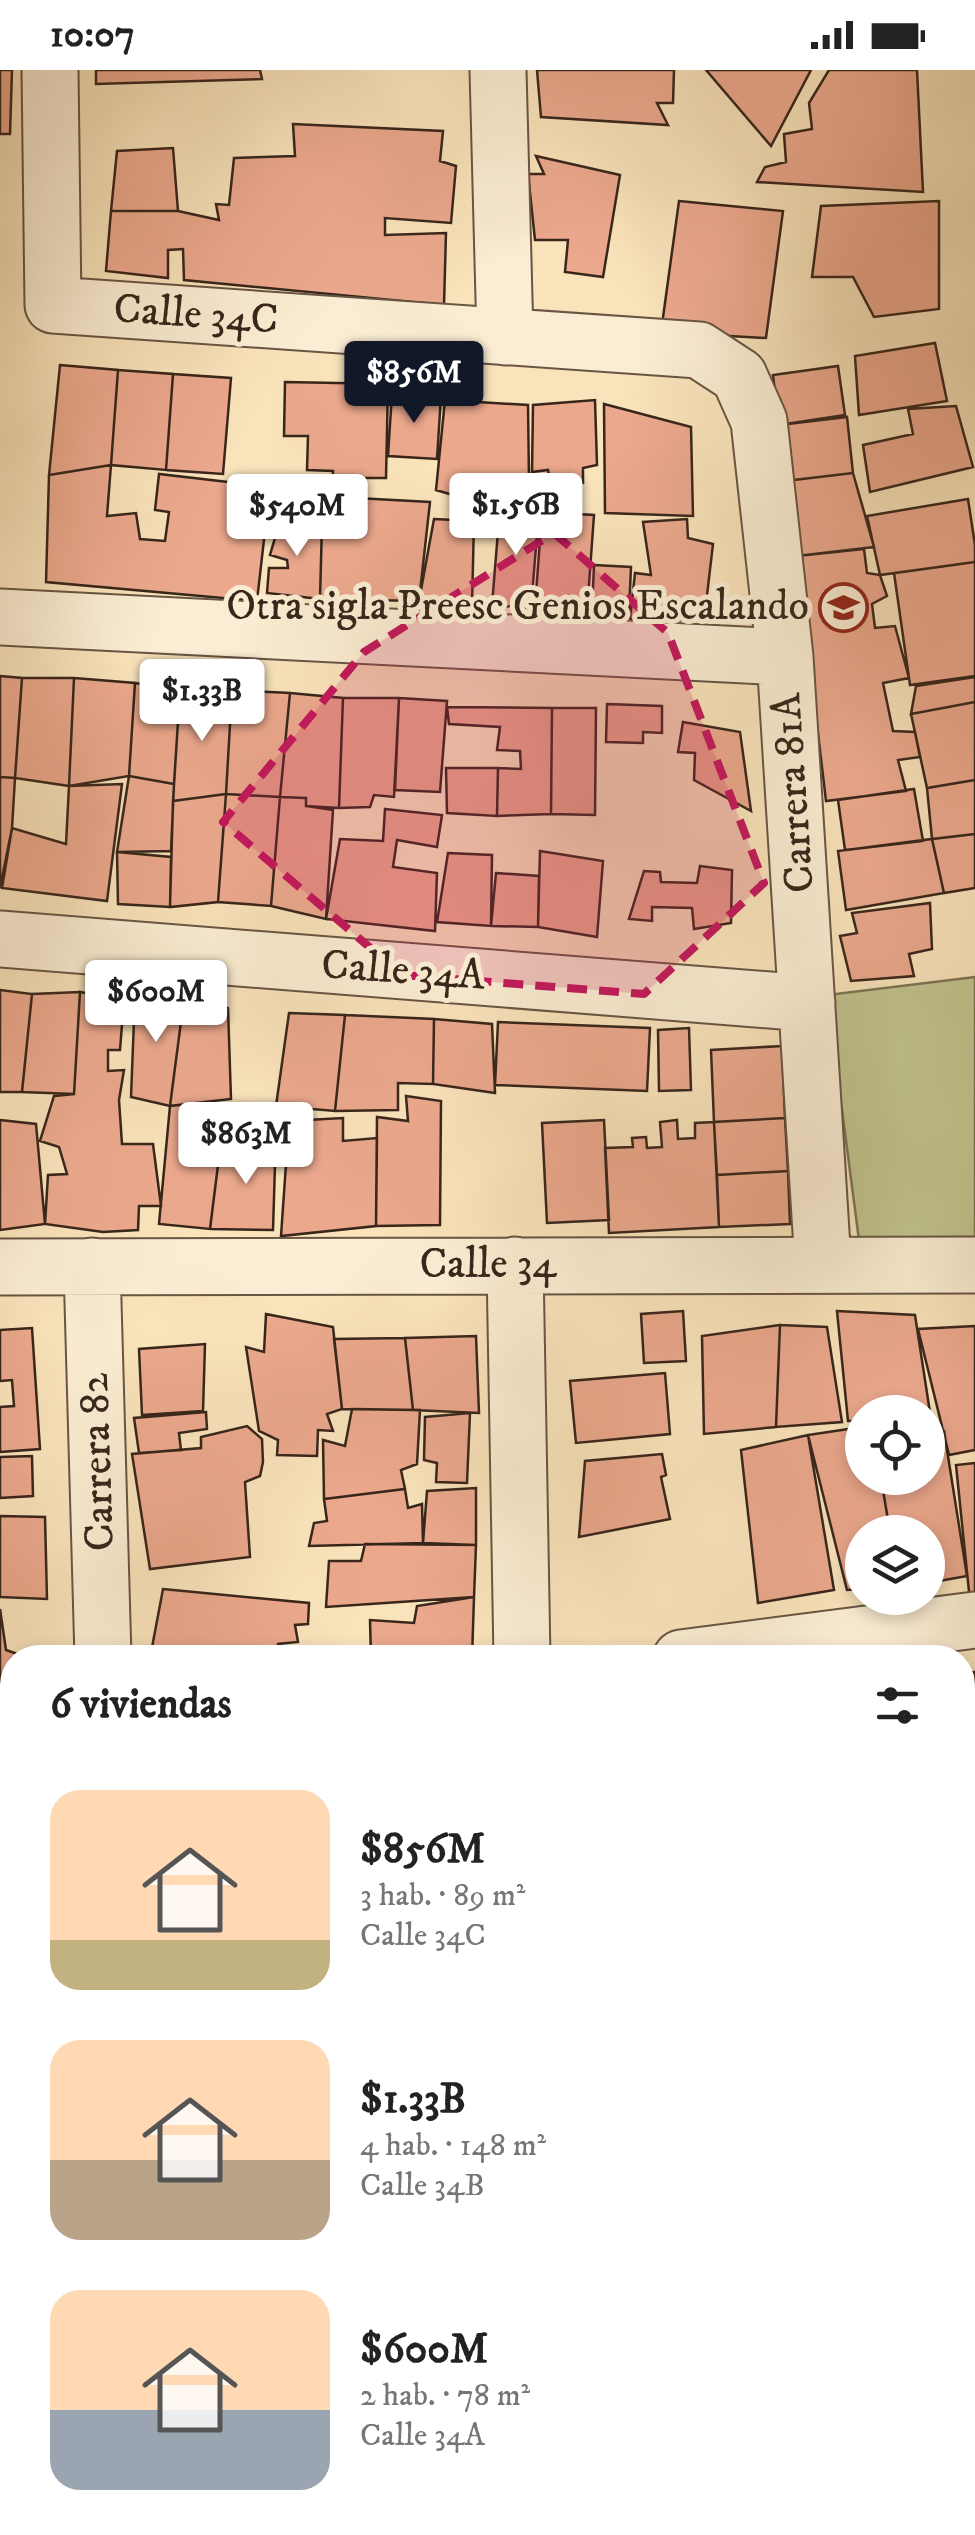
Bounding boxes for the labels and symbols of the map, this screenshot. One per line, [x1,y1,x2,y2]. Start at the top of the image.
street label: Calle 34C [112,283,280,347]
pin: $856M [344,341,484,426]
pin: $1.56B [435,473,597,558]
pin: $540M [227,474,367,559]
place label: Otra sigla Preesc Genios Escalando [226,581,809,633]
school or university icon: Otra sigla Preesc Genios Escalando [818,581,870,633]
pin: $1.33B [121,659,283,744]
street label: Carrera 81A [761,690,827,895]
street label: Calle 34A [319,939,488,1003]
pin: $600M [86,960,226,1045]
pin: $863M [176,1102,316,1187]
street label: Calle 34 [419,1239,557,1291]
street label: Carrera 82 [69,1372,127,1552]

